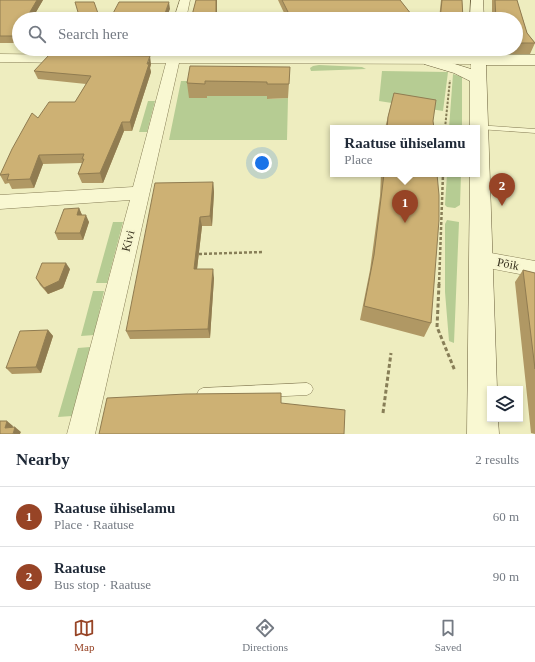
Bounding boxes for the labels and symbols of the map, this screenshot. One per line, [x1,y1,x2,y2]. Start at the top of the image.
your location [252,153,272,173]
pin: 2 [489,173,515,206]
pin: 1 [392,190,418,223]
street label: Kivi [119,228,138,253]
street label: Põik [496,255,520,273]

